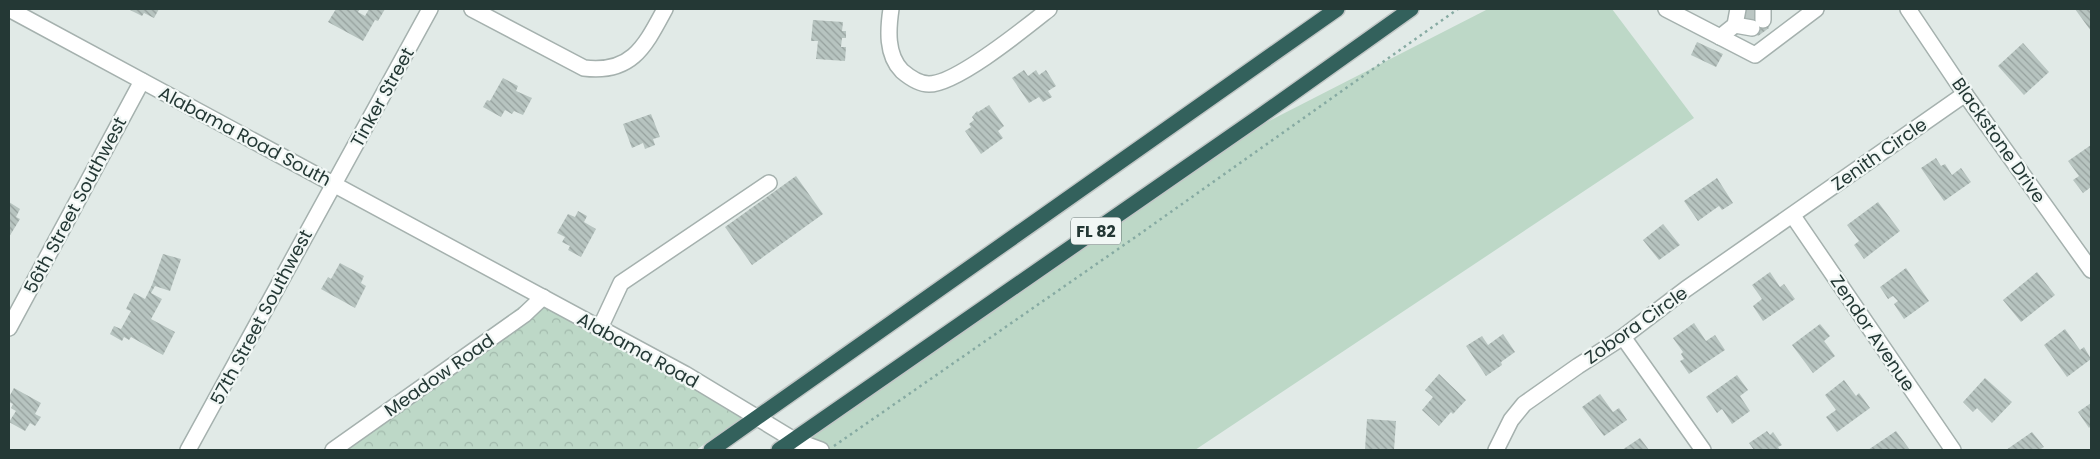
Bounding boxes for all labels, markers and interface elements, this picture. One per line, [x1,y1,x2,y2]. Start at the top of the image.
street label: Tinker Street [344,43,420,151]
street label: Blackstone Drive [1946,72,2052,208]
street label: Alabama Road South [154,80,336,192]
street label: 56th Street Southwest [18,112,132,298]
street label: Zenith Circle [1826,112,1932,196]
road number: FL 82 [1071,218,1121,245]
street label: 57th Street Southwest [204,225,318,409]
street label: Zendor Avenue [1825,270,1921,396]
street label: Zobora Circle [1580,280,1692,370]
street label: Alabama Road [573,306,703,394]
street label: Meadow Road [379,328,499,422]

